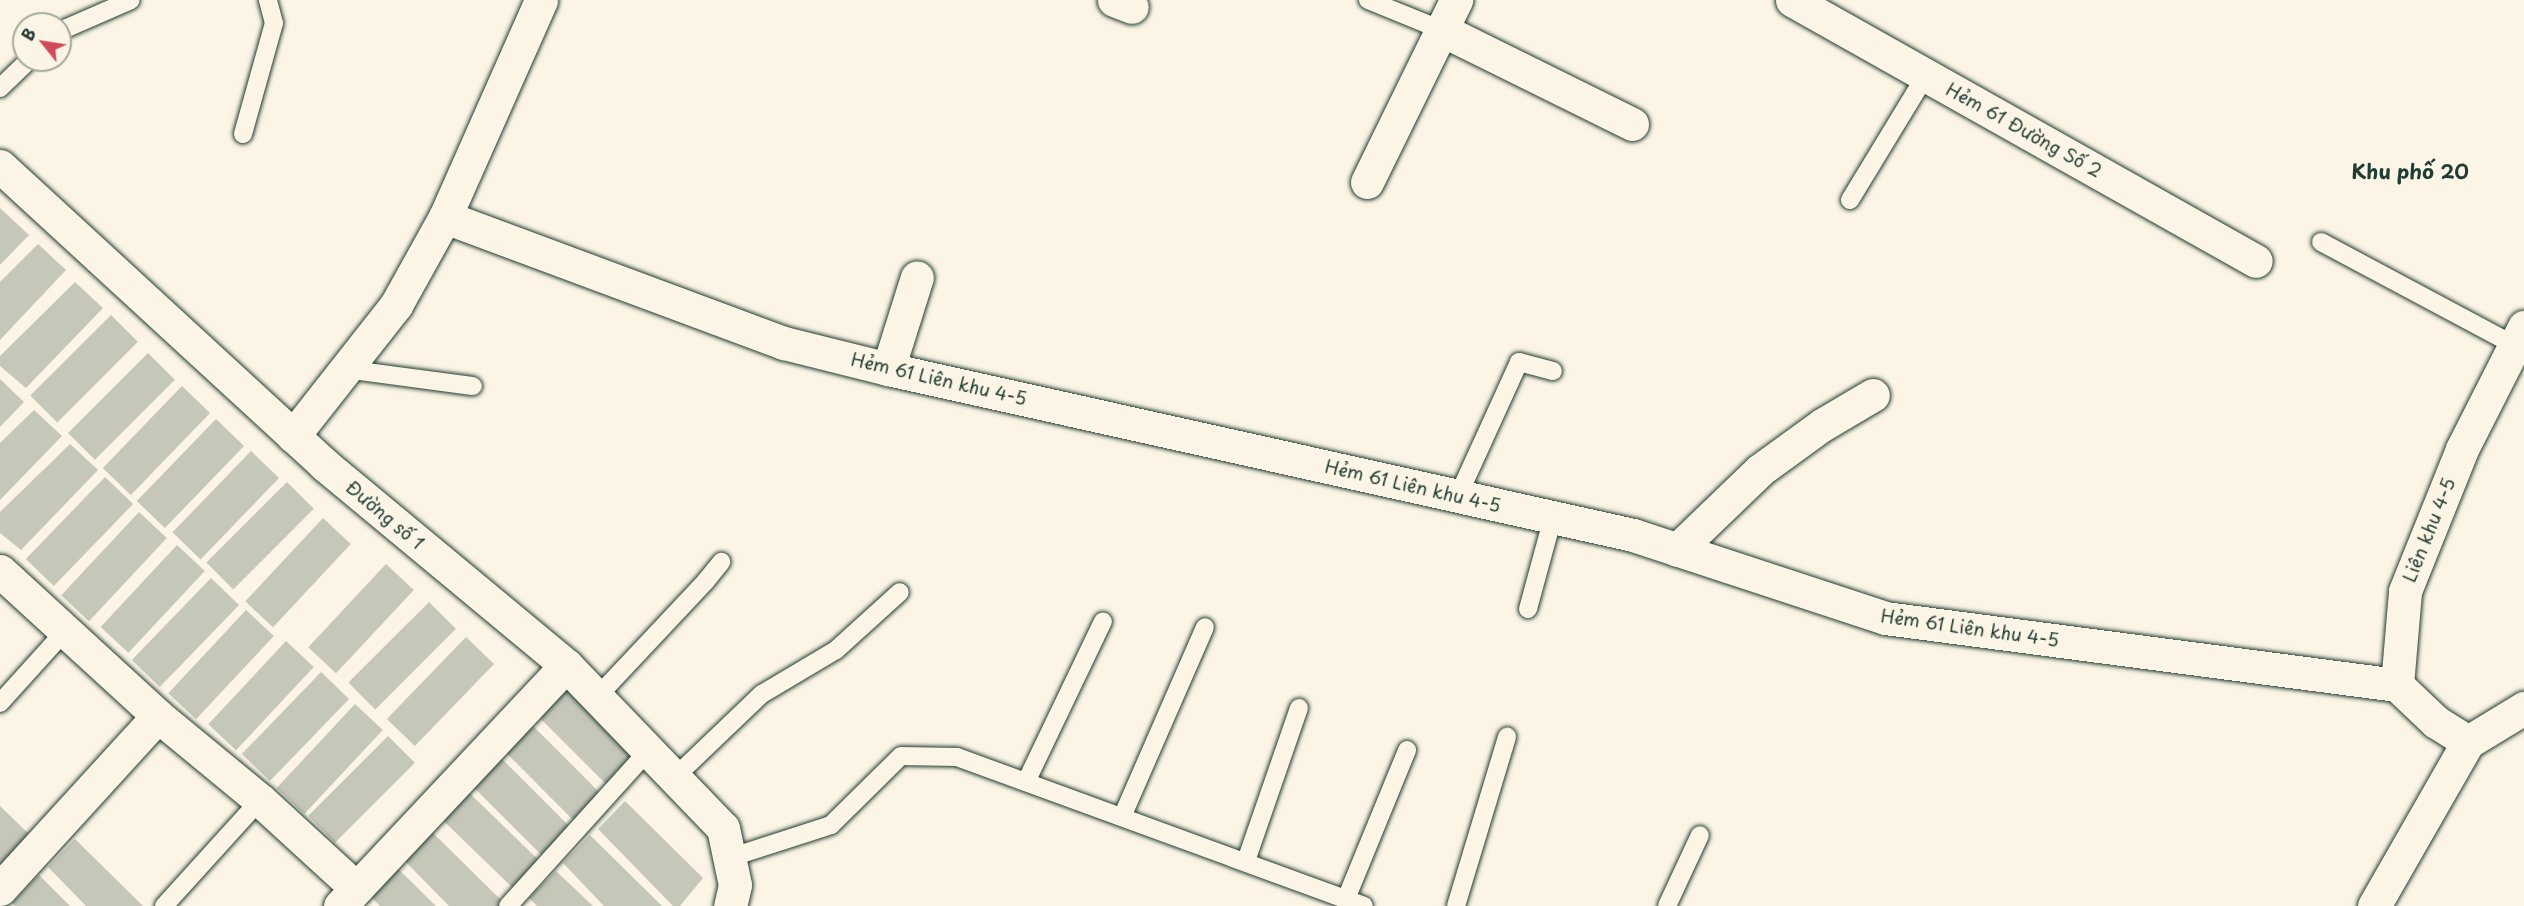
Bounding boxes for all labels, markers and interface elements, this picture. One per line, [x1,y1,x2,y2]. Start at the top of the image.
north arrow [12,12,72,72]
text: B [15,23,41,45]
street label: Hẻm 61 Đường Số 2 [1943,78,2105,182]
district label: Khu phố 20 [2351,159,2469,183]
street label: Hẻm 61 Liên khu 4-5 [847,348,1031,410]
street label: Hẻm 61 Liên khu 4-5 [1321,455,1505,517]
street label: Liên khu 4-5 [2398,474,2460,586]
street label: Đường số 1 [342,476,428,554]
street label: Hẻm 61 Liên khu 4-5 [1878,605,2062,651]

